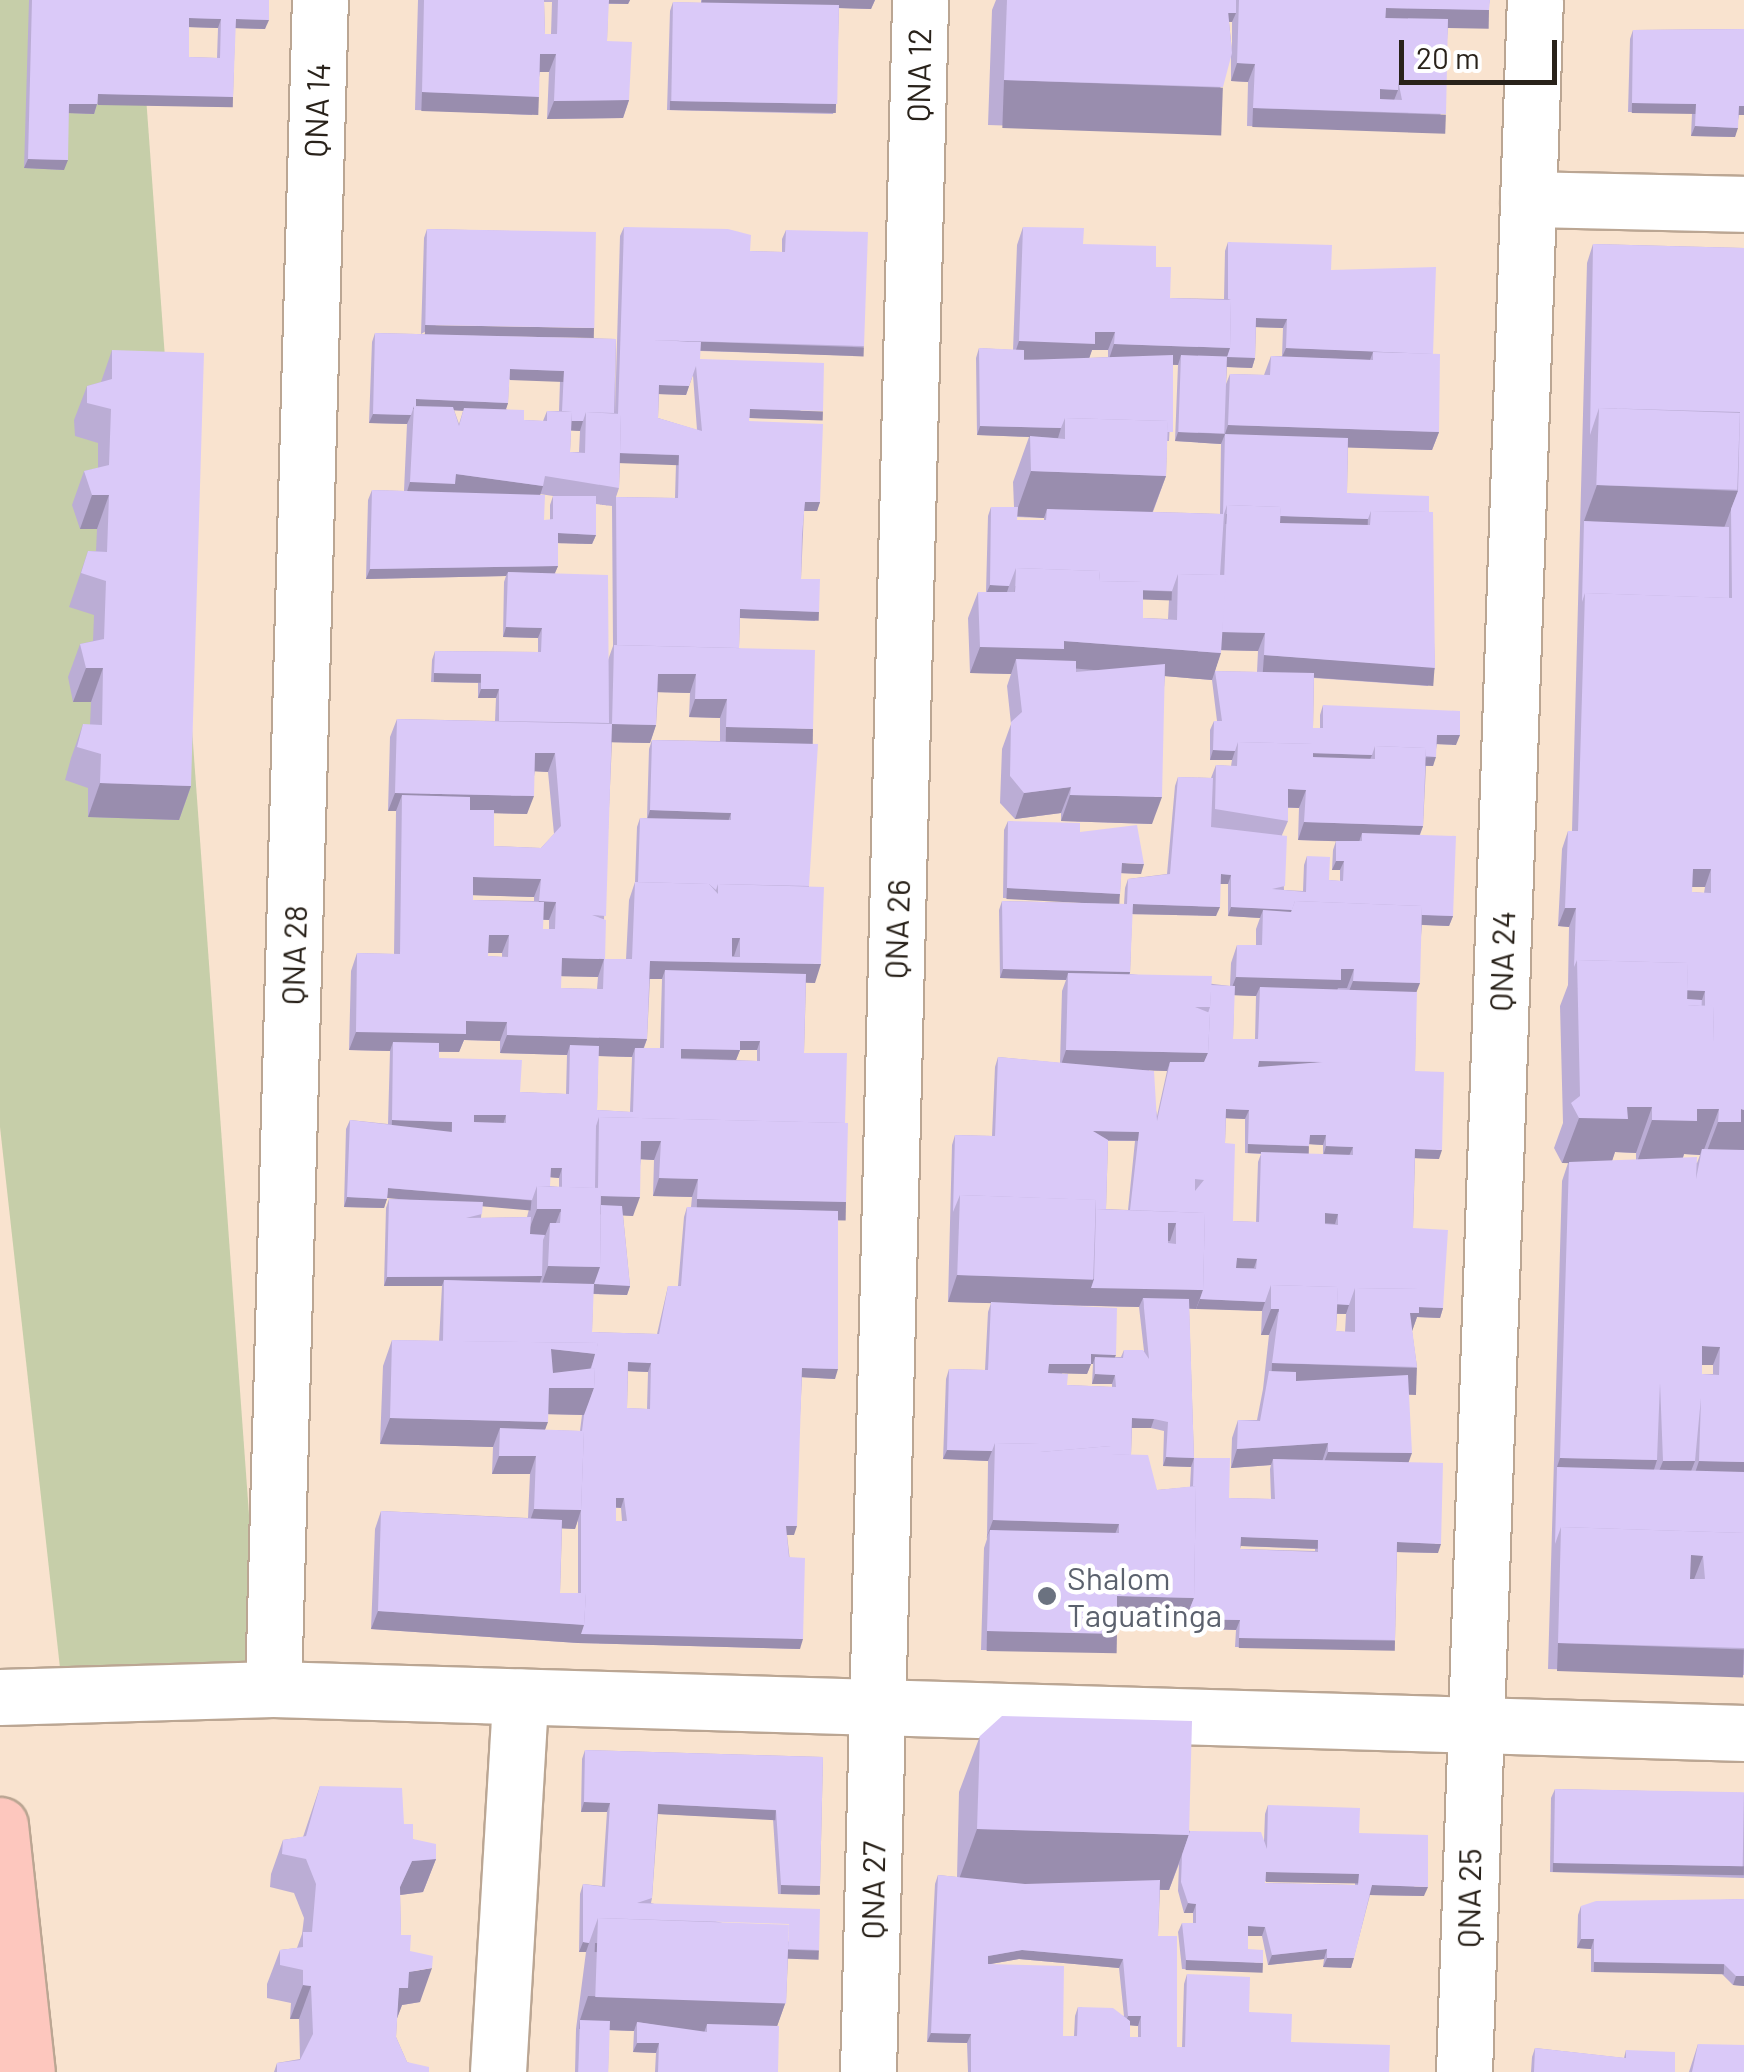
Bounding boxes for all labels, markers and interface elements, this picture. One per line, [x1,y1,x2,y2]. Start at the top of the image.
scale bar [1404,20,1562,82]
street label: QNA 12 [898,28,938,122]
text: 20 m [1416,39,1480,75]
street label: QNA 14 [295,62,337,158]
street label: QNA 26 [875,879,917,979]
street label: QNA 28 [272,905,314,1005]
street label: QNA 24 [1480,910,1522,1012]
place label: Shalom Taguatinga [1067,1559,1222,1634]
marker: Shalom Taguatinga [1036,1585,1058,1607]
street label: QNA 27 [852,1841,892,1939]
street label: QNA 25 [1448,1848,1488,1948]

